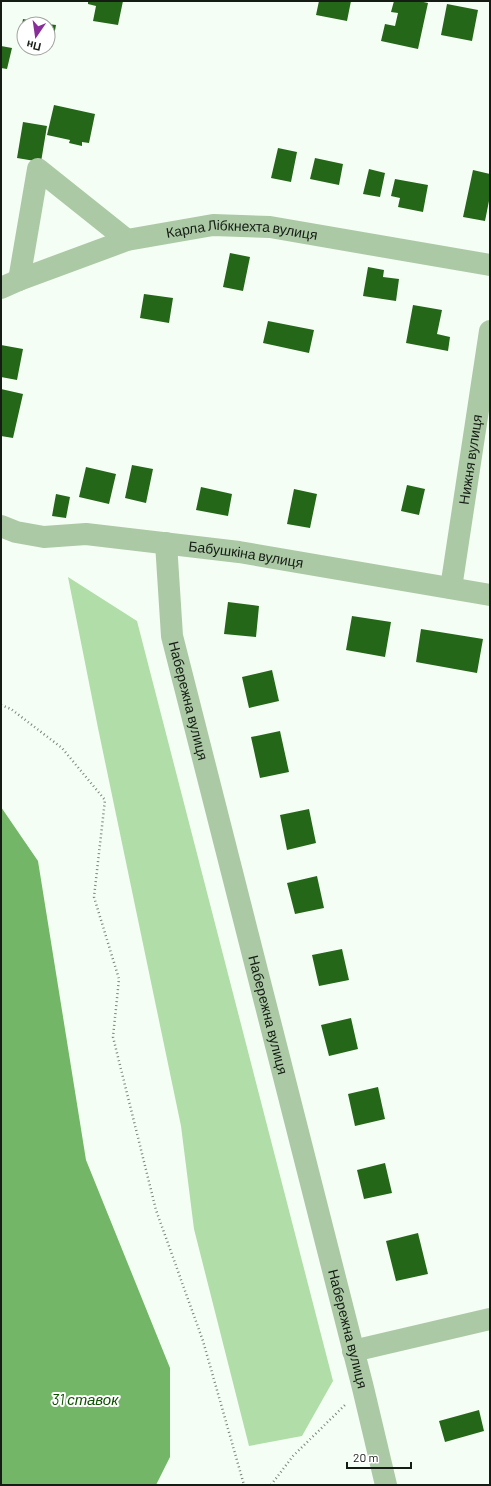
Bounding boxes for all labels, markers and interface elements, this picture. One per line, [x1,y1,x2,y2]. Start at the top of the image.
north arrow [16,16,56,56]
text: Пн [25,38,42,54]
street label: Карла Лібкнехта вулиця [165,216,319,243]
street label: Нижня вулиця [455,413,485,506]
street label: Бабушкіна вулиця [188,537,305,571]
street label: Набережна вулиця [166,639,212,762]
street label: Набережна вулиця [245,953,292,1076]
street label: Набережна вулиця [325,1267,372,1390]
water label: 31 ставок [52,1390,119,1408]
scale bar [347,1444,411,1470]
text: 20 m [353,1450,379,1464]

